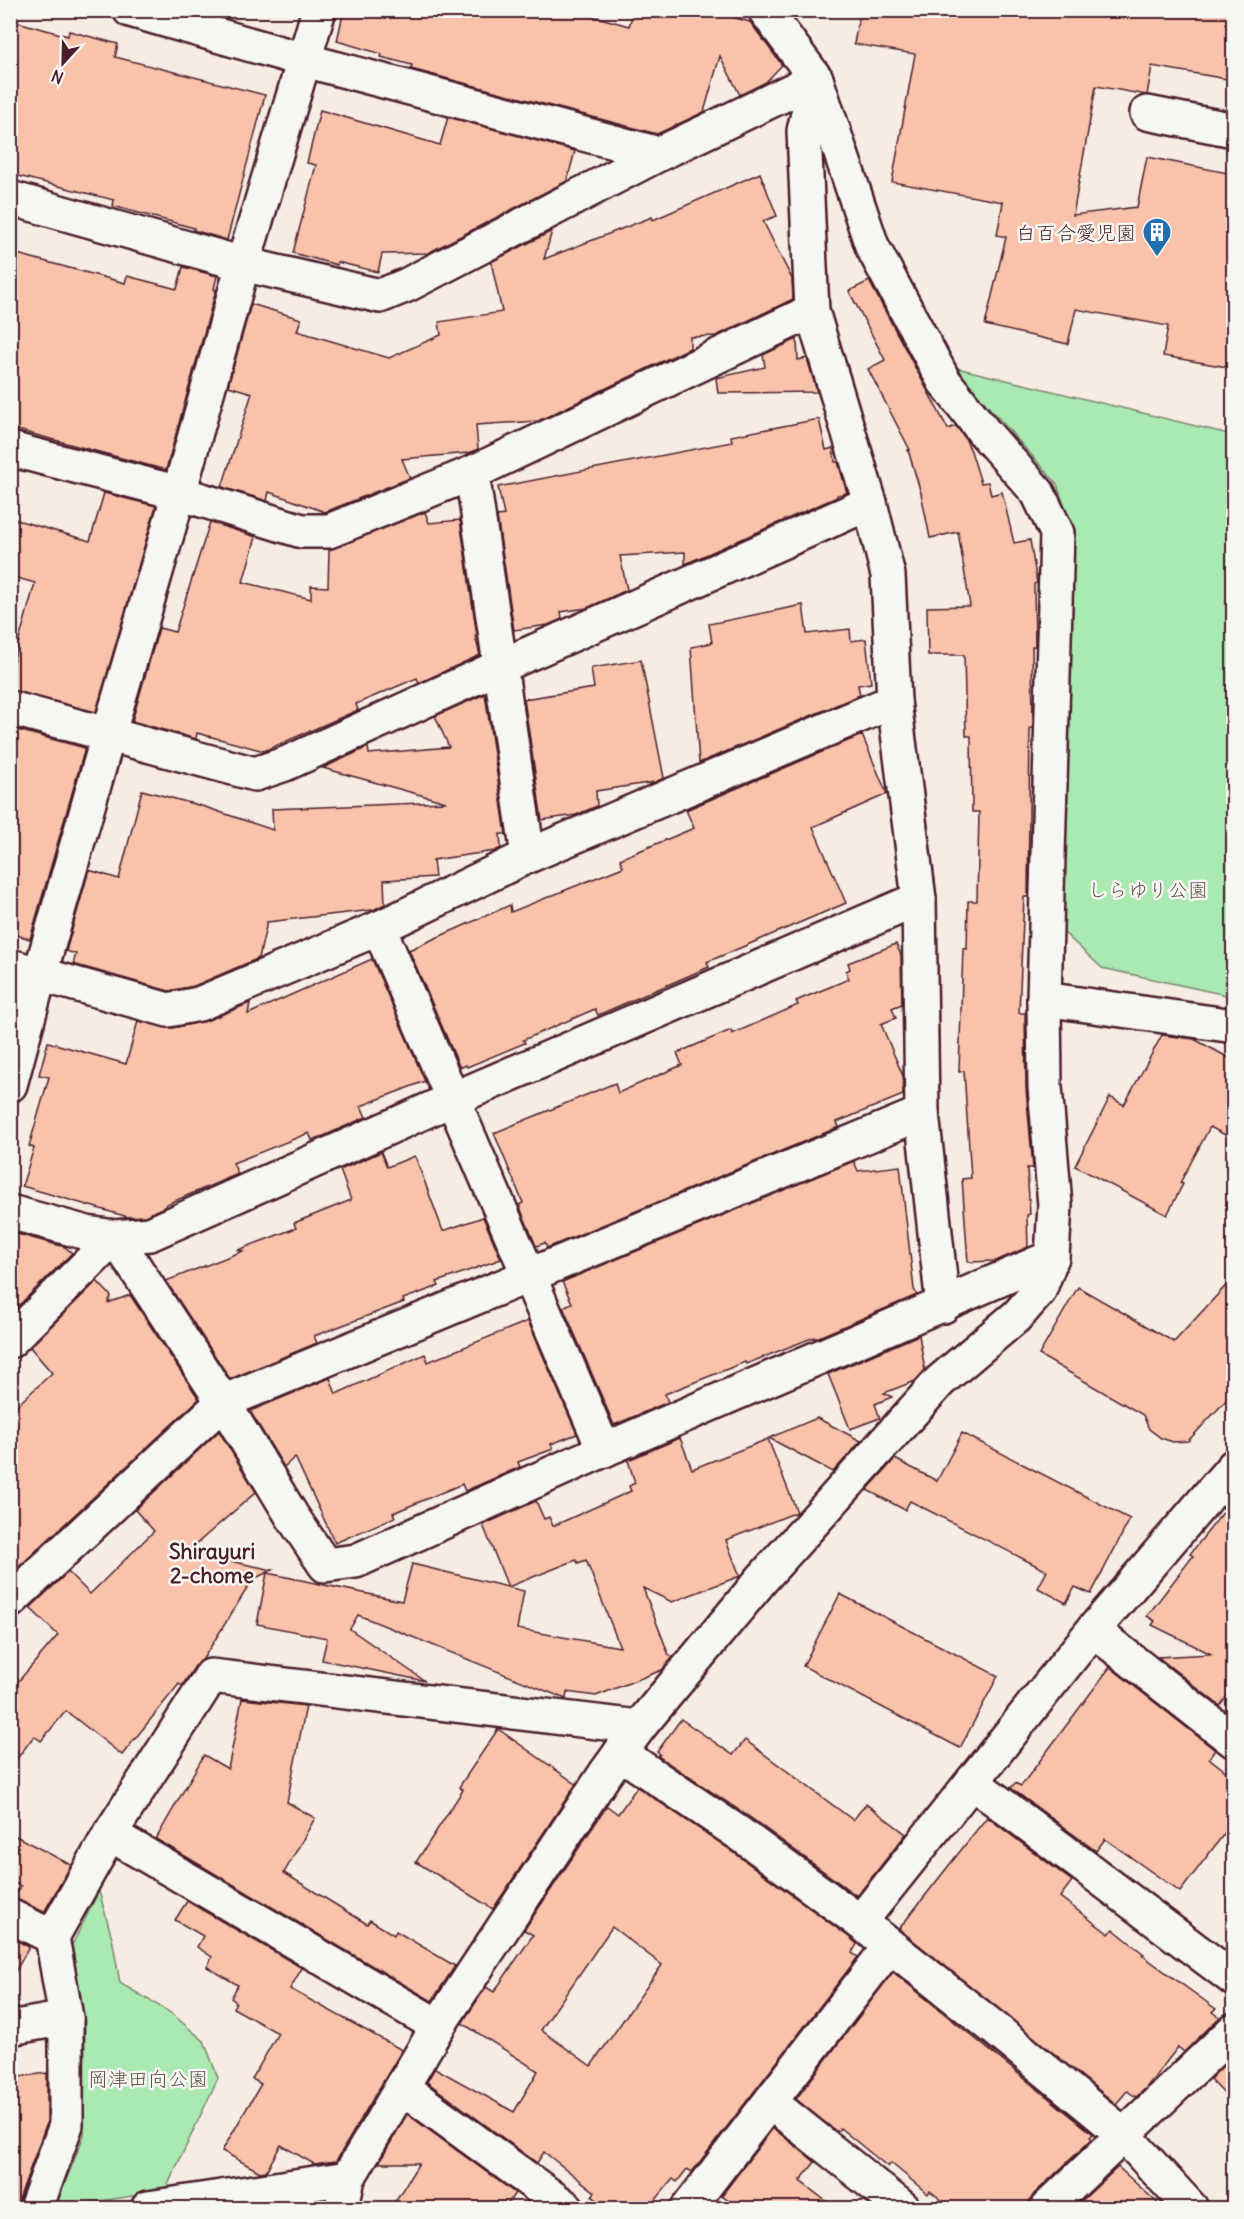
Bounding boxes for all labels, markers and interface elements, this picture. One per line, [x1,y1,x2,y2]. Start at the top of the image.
north arrow [33,33,93,93]
text: N [49,66,66,88]
building icon: 白百合愛児園 [1141,216,1173,258]
place label: 白百合愛児園 [1016,220,1136,245]
park label: しらゆり公園 [1088,877,1208,902]
district label: Shirayuri 2-chome [169,1538,255,1589]
park label: 岡津田向公園 [88,2066,208,2091]

